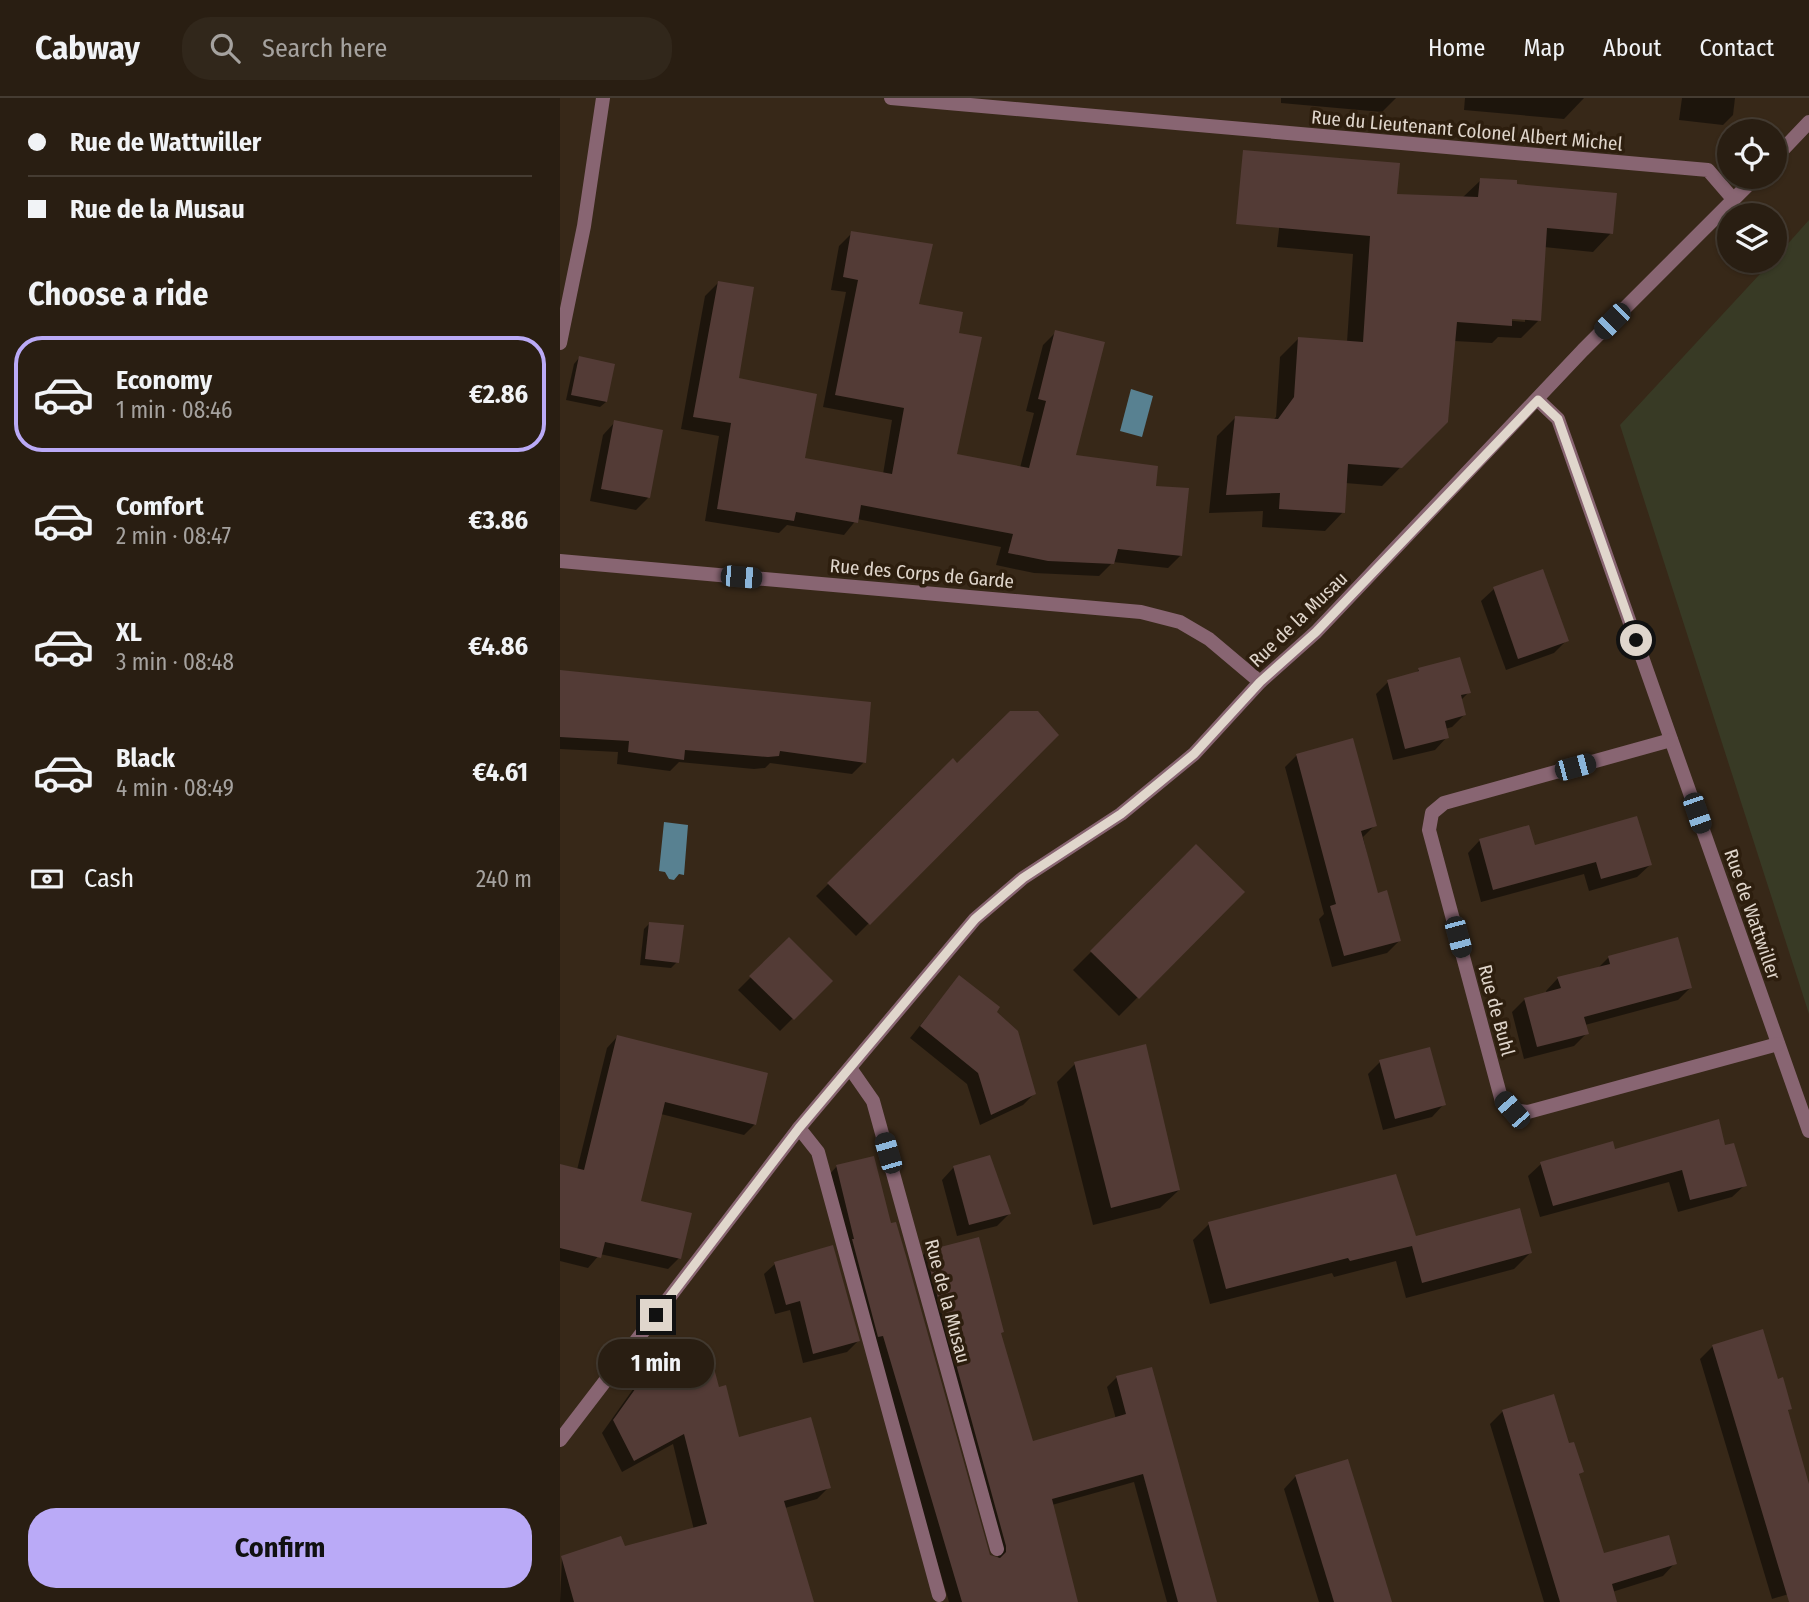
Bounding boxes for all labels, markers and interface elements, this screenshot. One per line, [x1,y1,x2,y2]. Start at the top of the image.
search box [182,17,672,80]
text: Cabway [35,28,140,68]
icon: search [206,29,244,67]
text: Search here [262,33,387,64]
text: Home [1428,34,1485,62]
text: Map [1523,34,1565,62]
text: About [1603,34,1661,62]
text: Contact [1699,34,1774,62]
street label: Rue du Lieutenant Colonel Albert Michel [1310,105,1624,156]
map controls [1717,119,1787,273]
button: locate [1717,119,1787,189]
text: Rue de Wattwiller [70,127,261,158]
text: Rue de la Musau [70,194,245,225]
button: layers [1717,203,1787,273]
text: Choose a ride [28,275,209,313]
car [1590,299,1635,343]
icon: car [32,363,95,426]
text: Economy [116,365,212,396]
text: €2.86 [469,379,528,410]
text: 1 min · 08:46 [116,396,232,424]
icon: car [32,489,95,552]
text: Comfort [116,491,204,522]
text: €3.86 [468,505,528,536]
text: 2 min · 08:47 [116,522,231,550]
street label: Rue des Corps de Garde [829,554,1015,593]
car [720,565,763,589]
street label: Rue de la Musau [1244,567,1352,672]
icon: car [32,615,95,678]
text: XL [116,617,142,648]
route start [1620,624,1652,656]
text: €4.86 [468,631,528,662]
text: 3 min · 08:48 [116,648,234,676]
icon: car [32,741,95,804]
text: Black [116,743,175,774]
car [1552,751,1599,783]
text: €4.61 [473,757,528,788]
text: 4 min · 08:49 [116,774,234,802]
car [1681,790,1714,836]
street label: Rue de Wattwiller [1719,846,1786,983]
icon: cash [28,860,66,898]
text: Cash [84,863,134,894]
text: 240 m [476,865,532,893]
car [1443,914,1474,960]
street label: Rue de Buhl [1473,962,1520,1058]
car [1491,1087,1534,1133]
car [873,1130,904,1176]
street label: Rue de la Musau [920,1237,975,1366]
route end [640,1299,672,1331]
callout: 1 min [598,1340,714,1388]
text: 1 min [631,1349,681,1377]
button: Confirm [28,1508,532,1588]

